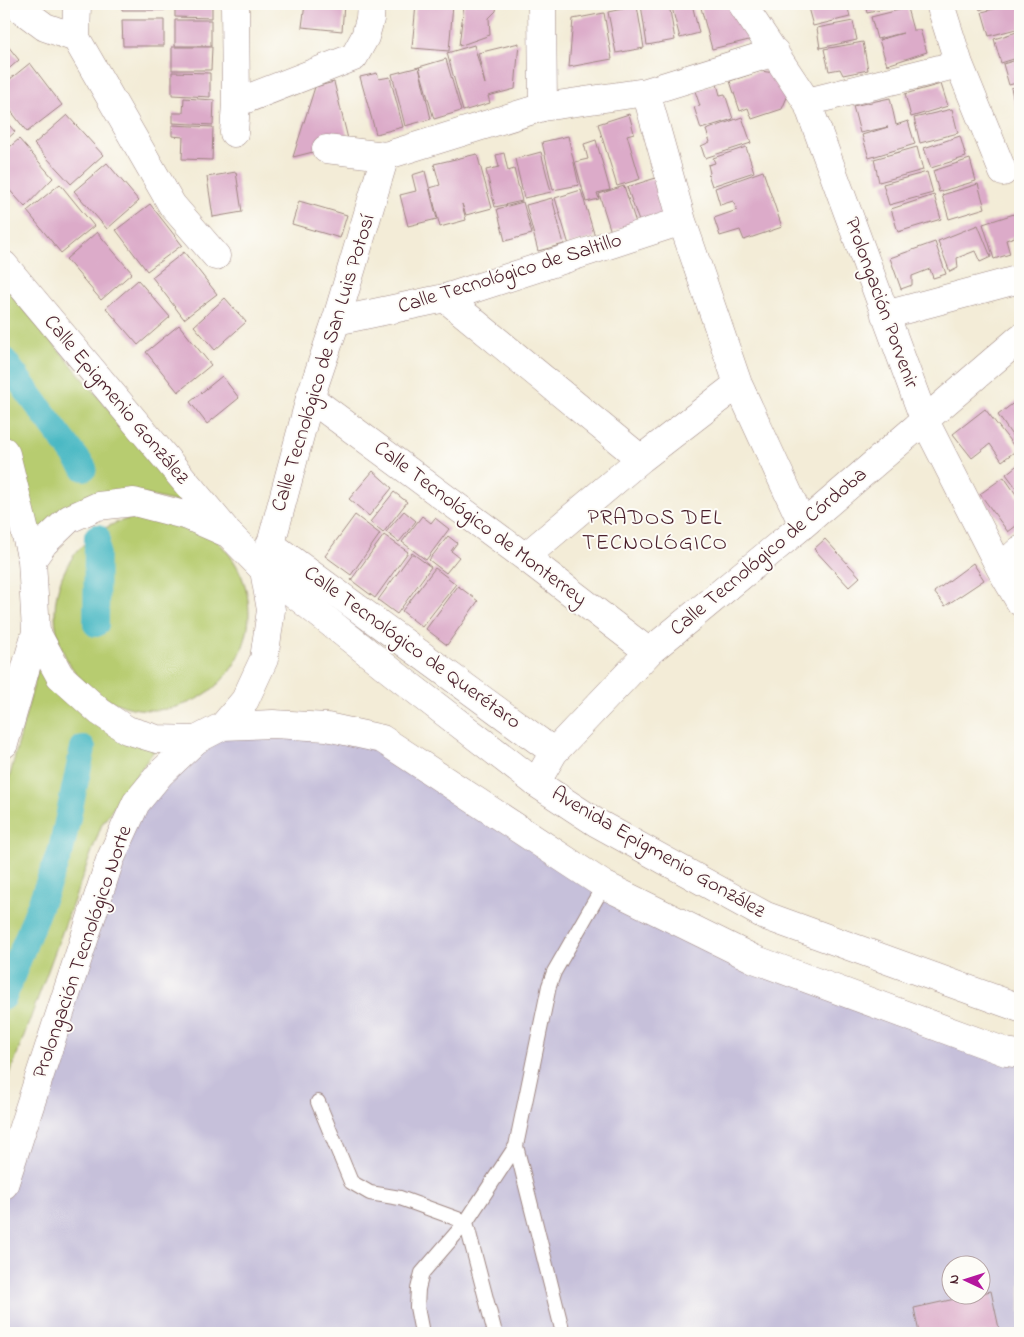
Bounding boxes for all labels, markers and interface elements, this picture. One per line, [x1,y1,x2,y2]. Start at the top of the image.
street label: Calle Tecnológico de San Luis Potosí [264,210,386,516]
street label: Prolongación Porvenir [834,213,926,394]
street label: Calle Tecnológico de Saltillo [394,226,626,324]
street label: Calle Epigmenio González [34,309,196,493]
street label: Calle Tecnológico de Monterrey [366,434,593,616]
street label: Calle Tecnológico de Córdoba [664,460,875,645]
district label: PRADOS DEL TECNOLÓGICO [582,503,728,560]
street label: Calle Tecnológico de Querétaro [296,559,527,739]
street label: Avenida Epigmenio González [544,779,771,928]
street label: Prolongación Tecnológico Norte [26,821,142,1083]
north arrow [942,1254,992,1304]
text: N [944,1274,965,1285]

